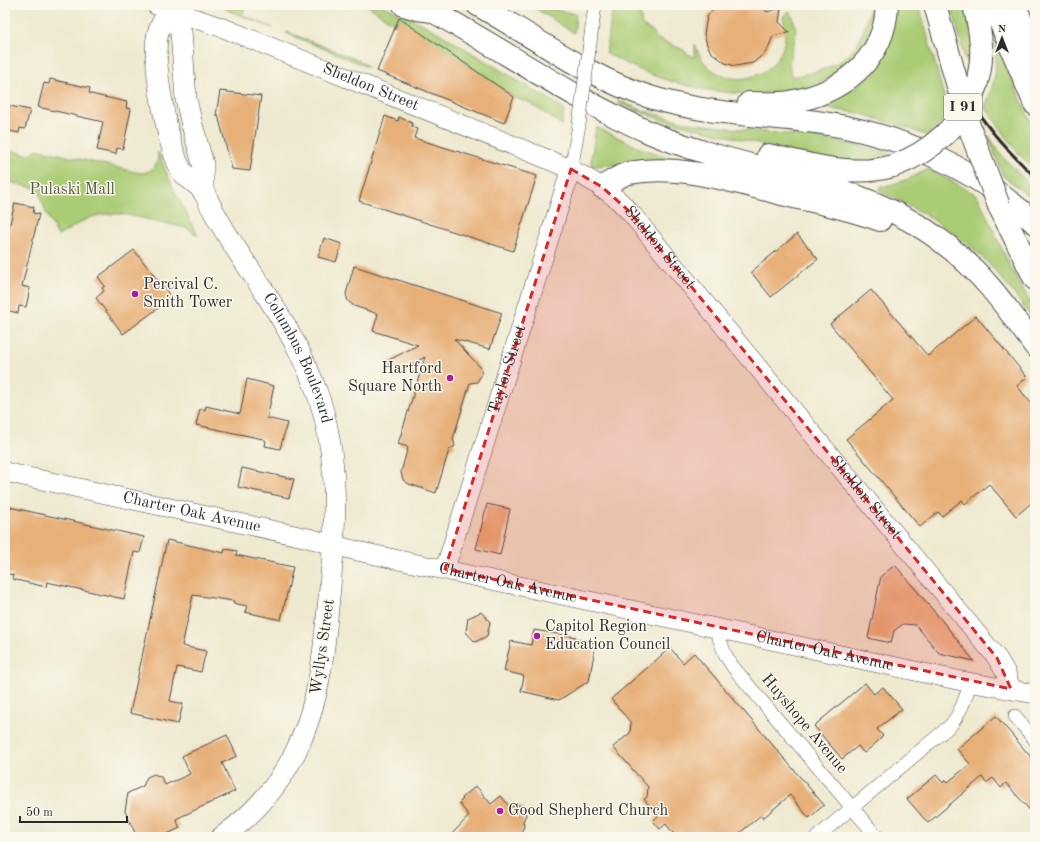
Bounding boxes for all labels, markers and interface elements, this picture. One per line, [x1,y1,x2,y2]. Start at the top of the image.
north arrow [982,18,1022,58]
text: N [998,24,1007,35]
street label: Sheldon Street [320,61,421,114]
road number: I 91 [944,94,982,120]
park label: Pulaski Mall [29,182,115,198]
street label: Sheldon Street [621,203,698,293]
place label: Percival C. Smith Tower [143,277,233,311]
marker: Percival C. Smith Tower [130,289,140,299]
street label: Columbus Boulevard [260,290,334,425]
street label: Taylor Street [486,323,529,416]
place label: Hartford Square North [348,361,442,395]
marker: Hartford Square North [445,373,455,383]
street label: Sheldon Street [827,453,904,543]
street label: Charter Oak Avenue [121,490,262,535]
street label: Charter Oak Avenue [437,561,578,606]
street label: Wyllys Street [308,598,338,696]
place label: Capitol Region Education Council [545,619,670,653]
street label: Charter Oak Avenue [754,629,895,674]
marker: Capitol Region Education Council [532,631,542,641]
street label: Huyshope Avenue [758,671,850,777]
scale bar [20,798,127,824]
place label: Good Shepherd Church [508,803,668,819]
text: 50 m [26,806,53,819]
marker: Good Shepherd Church [495,806,505,816]

